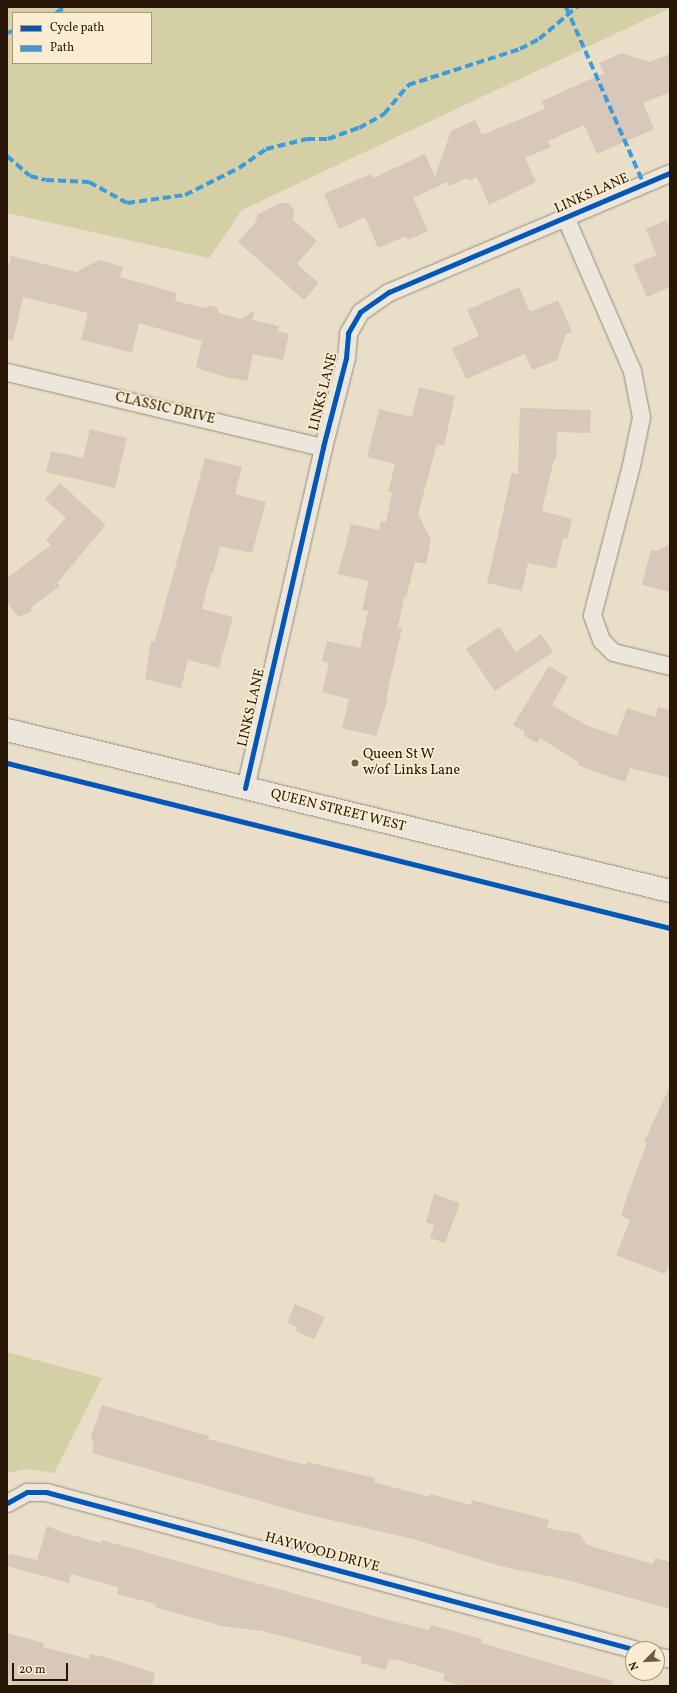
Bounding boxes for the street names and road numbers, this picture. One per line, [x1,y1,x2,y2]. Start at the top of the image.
street label: LINKS LANE [552,170,632,218]
street label: LINKS LANE [306,351,342,433]
street label: CLASSIC DRIVE [113,389,217,429]
street label: LINKS LANE [235,667,269,749]
street label: QUEEN STREET WEST [268,786,408,836]
street label: HAYWOOD DRIVE [263,1530,381,1576]

